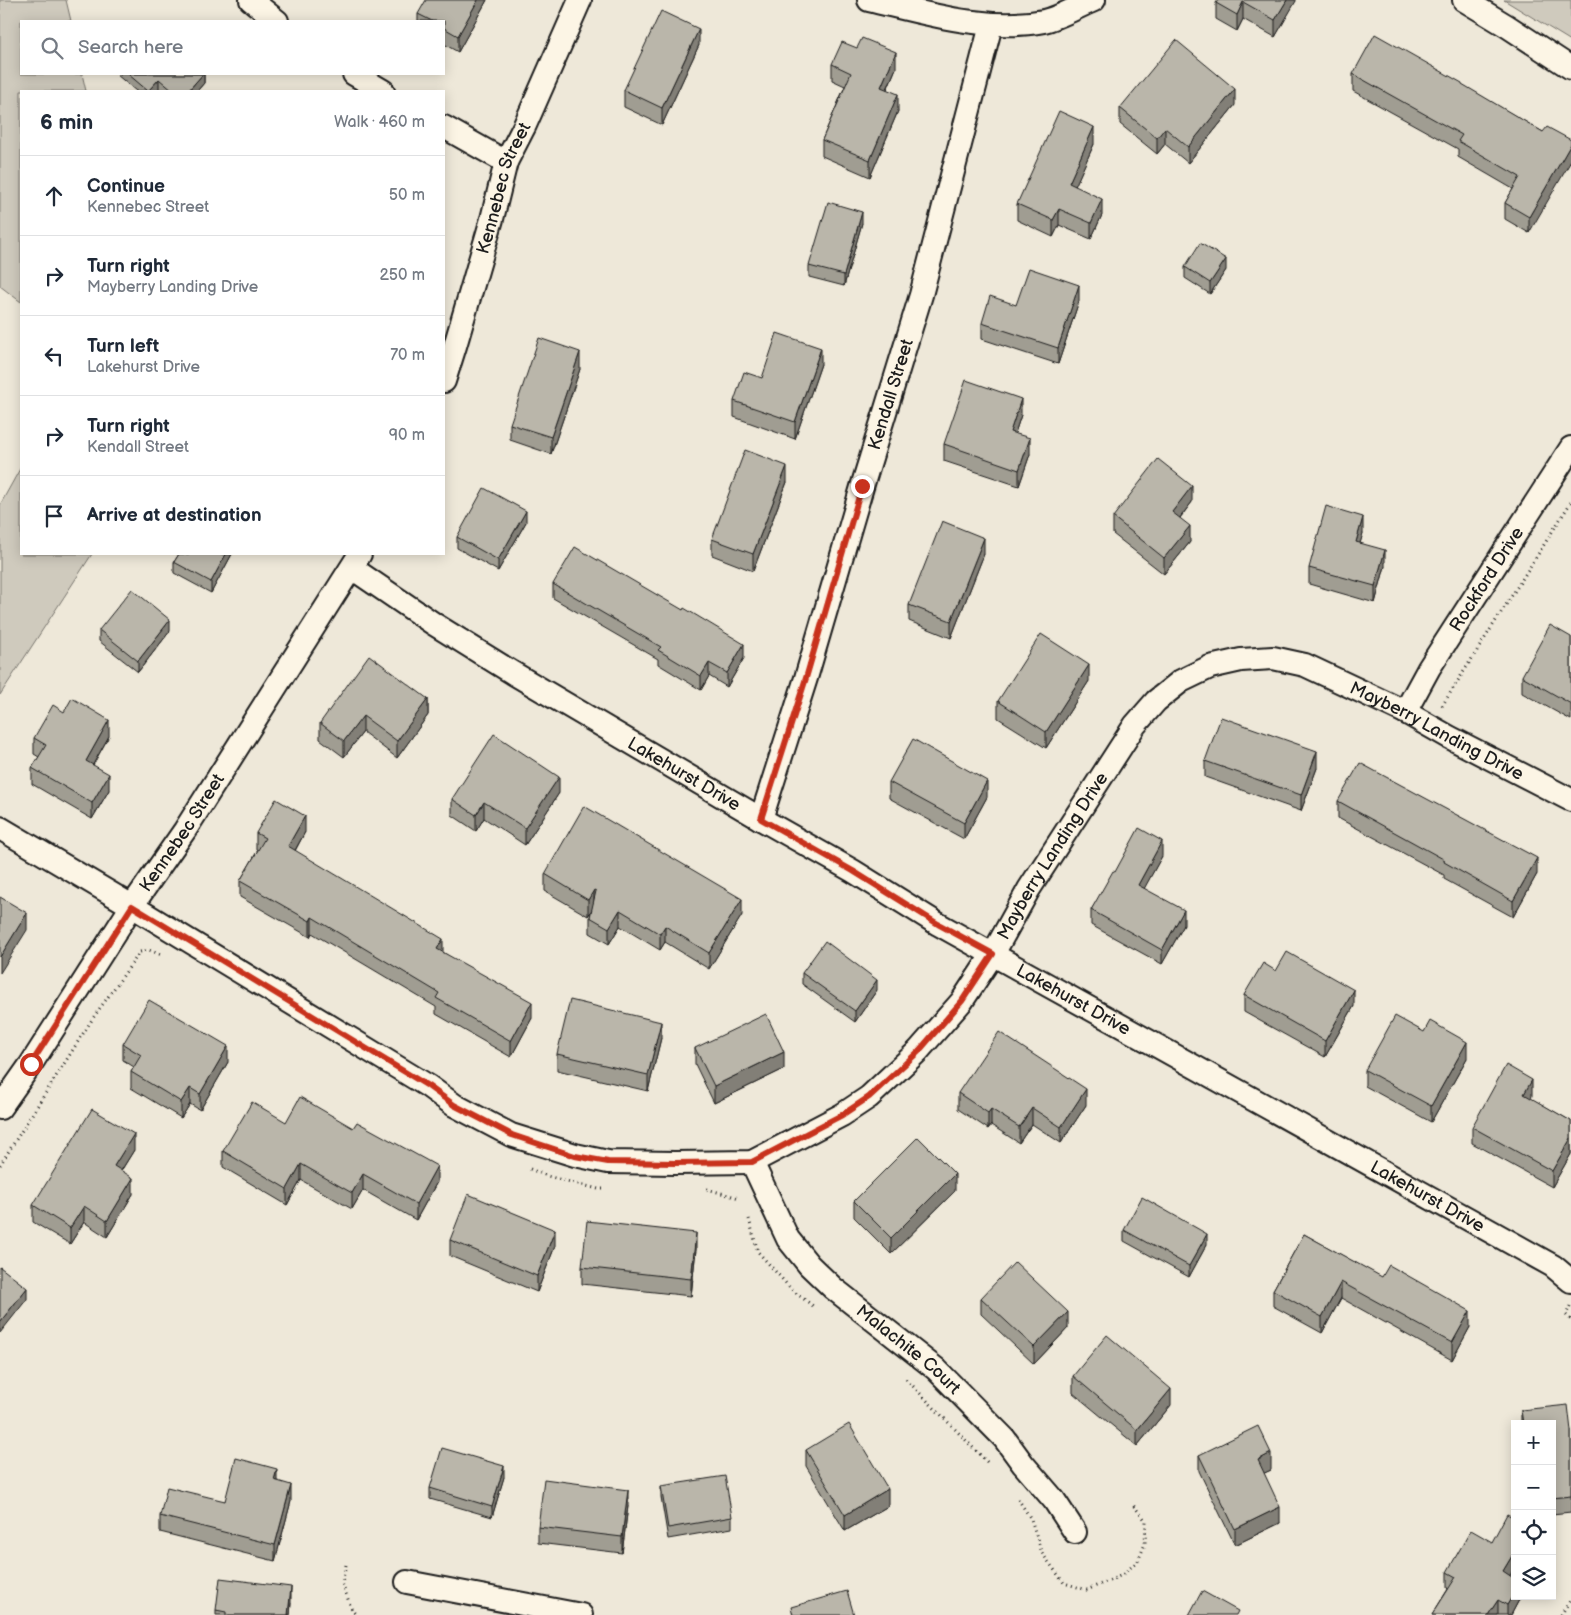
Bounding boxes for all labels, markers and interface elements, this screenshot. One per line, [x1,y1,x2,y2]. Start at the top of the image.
search box [20,20,445,75]
icon: search [38,34,66,62]
text: Search here [78,36,183,59]
text: 6 min [40,110,93,135]
text: Walk · 460 m [334,113,425,132]
street label: Kennebec Street [472,118,535,256]
text: Continue [87,175,165,198]
icon: ahead [40,182,68,210]
text: 50 m [389,186,425,205]
text: Kennebec Street [87,198,209,217]
text: Turn right [87,255,170,278]
icon: right [40,262,68,290]
text: 250 m [379,266,425,285]
text: Mayberry Landing Drive [87,278,258,297]
text: Turn left [87,335,159,358]
street label: Kendall Street [864,336,918,452]
icon: left [40,342,68,370]
text: 70 m [390,346,425,365]
text: Lakehurst Drive [87,358,200,377]
text: Turn right [87,415,170,438]
icon: right [40,422,68,450]
text: 90 m [389,426,425,445]
text: Kendall Street [87,438,189,457]
route end [851,475,874,498]
icon: arrive [40,502,68,530]
text: Arrive at destination [87,504,262,527]
street label: Rockford Drive [1445,523,1528,635]
street label: Mayberry Landing Drive [1347,677,1528,784]
street label: Lakehurst Drive [624,732,745,815]
street label: Mayberry Landing Drive [993,768,1112,943]
street label: Kennebec Street [135,769,229,896]
street label: Lakehurst Drive [1013,959,1135,1040]
route start [20,1053,43,1076]
street label: Lakehurst Drive [1367,1156,1489,1236]
street label: Malachite Court [852,1300,966,1399]
map controls [1511,1420,1556,1600]
button: + [1511,1420,1556,1465]
button: − [1511,1465,1556,1510]
button: locate [1511,1510,1556,1555]
button: layers [1511,1555,1556,1600]

